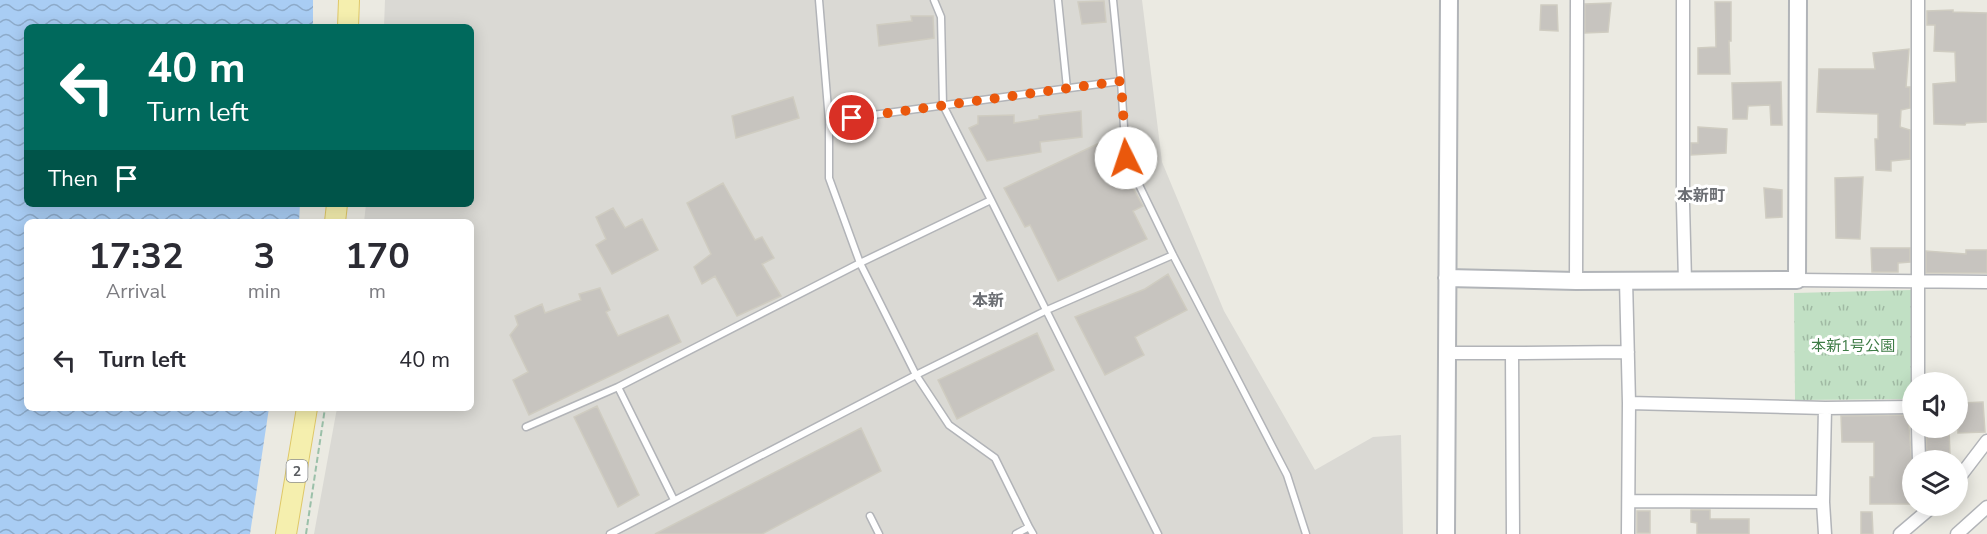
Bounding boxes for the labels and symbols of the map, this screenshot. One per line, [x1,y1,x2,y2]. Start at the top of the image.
pin [826,92,877,143]
position arrow [1094,126,1158,190]
district label: 本新町 [1677,185,1725,207]
district label: 本新 [972,290,1004,312]
park label: 本新1号公園 [1811,336,1895,356]
road number: 2 [286,460,308,482]

